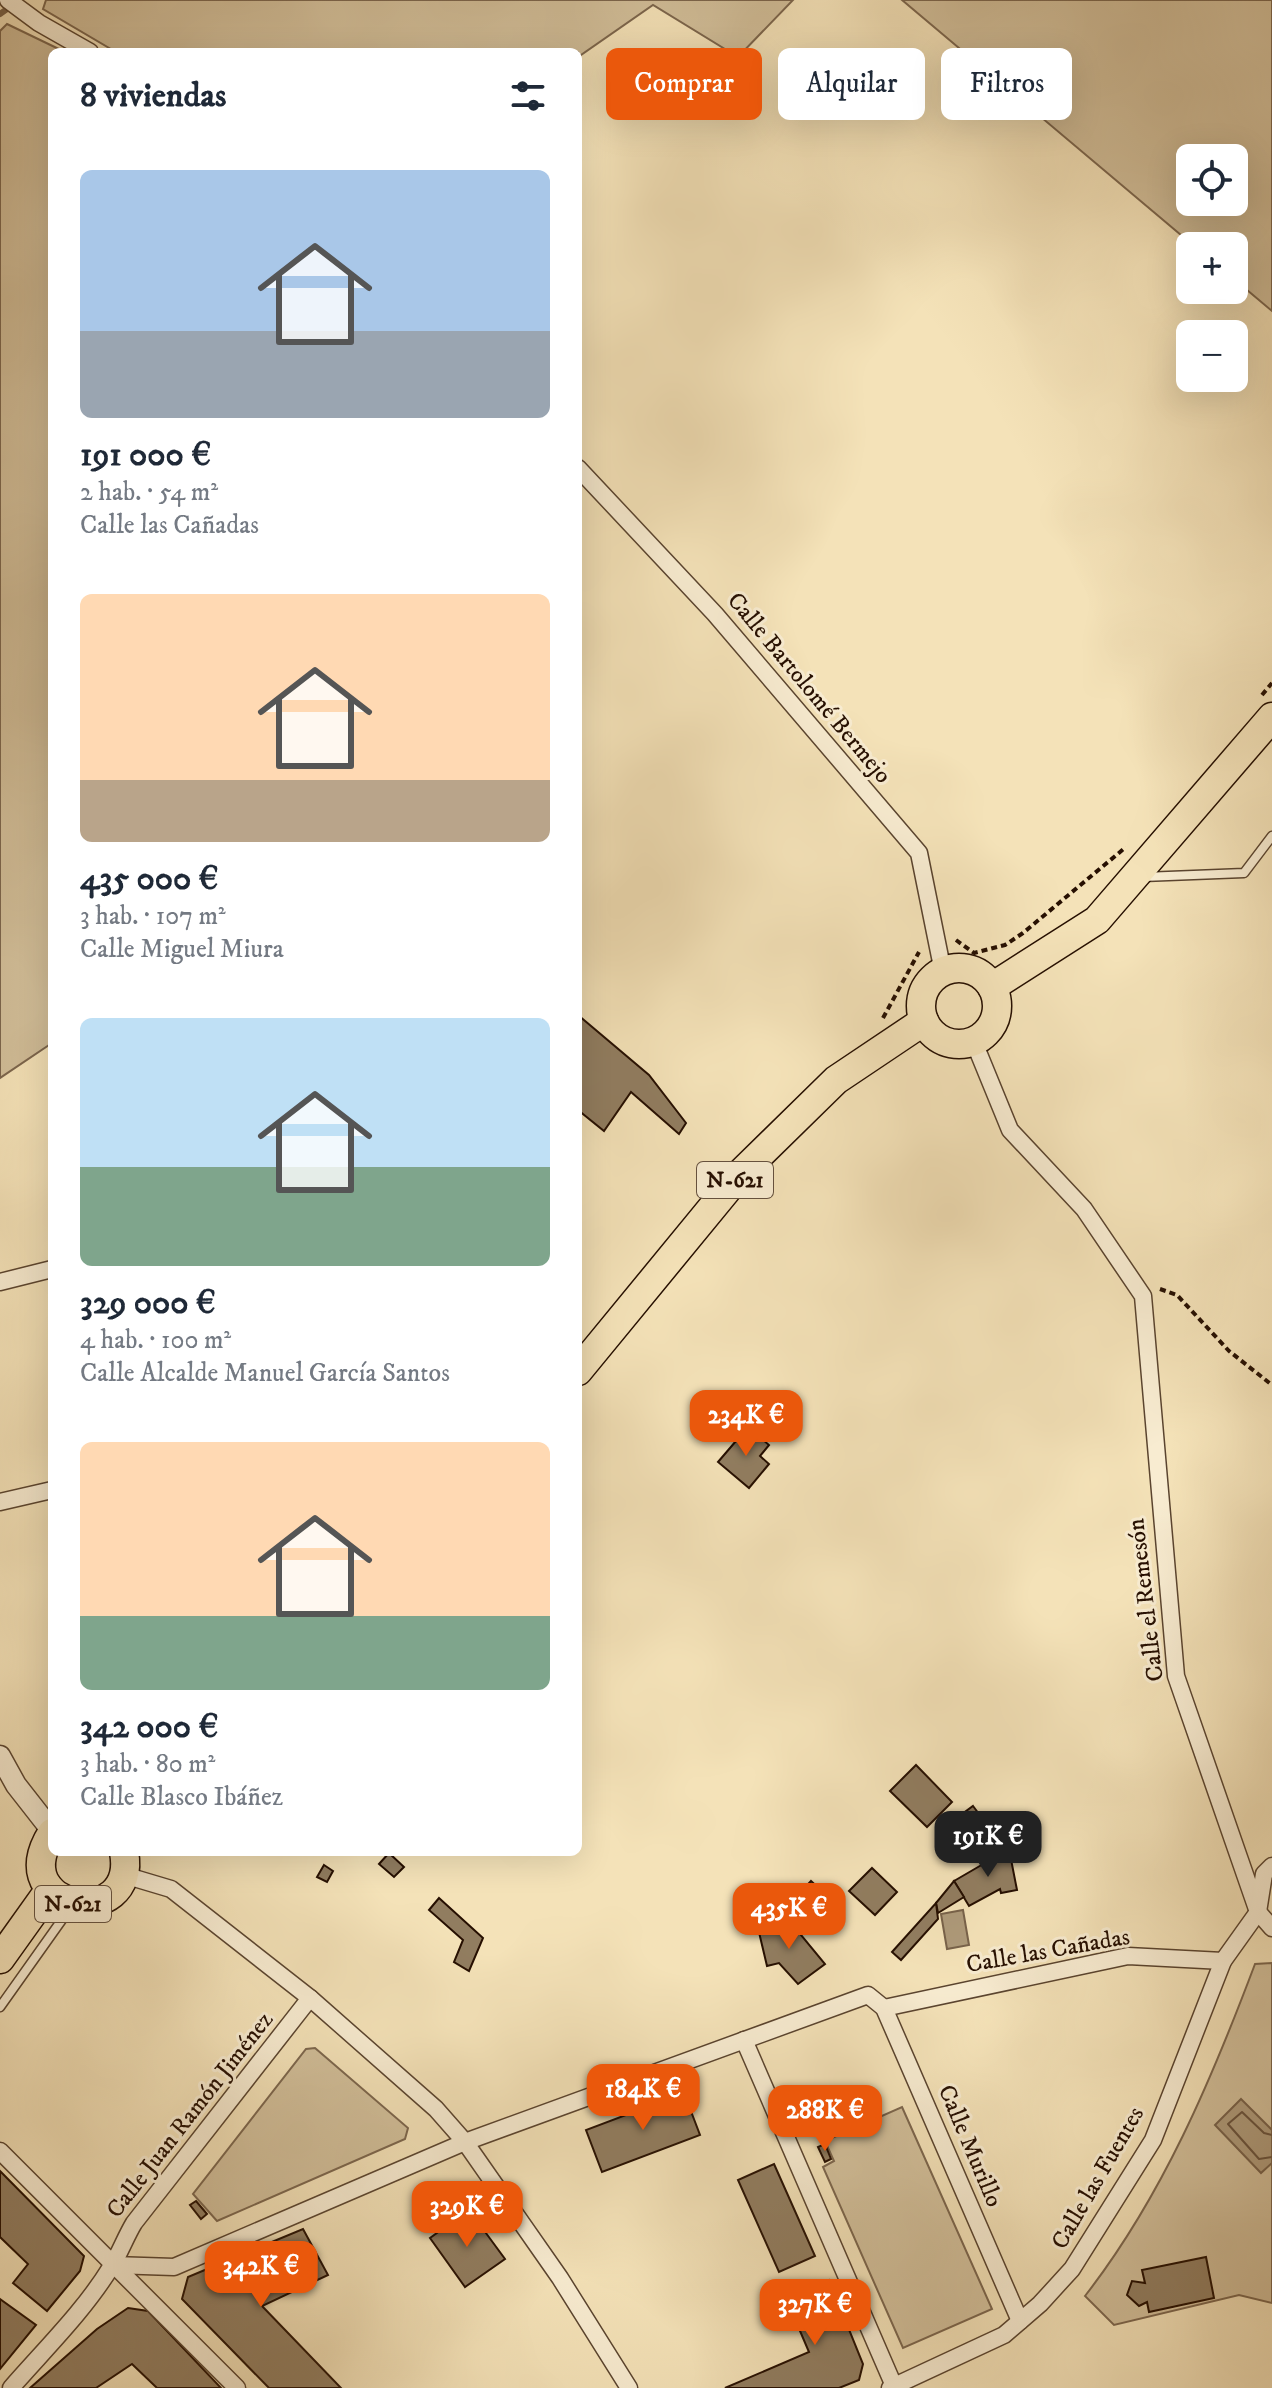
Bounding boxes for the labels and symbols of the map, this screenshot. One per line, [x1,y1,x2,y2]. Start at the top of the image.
street label: Calle Bartolomé Bermejo [720,586,898,790]
road number: N-621 [697,1162,773,1198]
pin: 234K € [681,1390,811,1458]
street label: Calle el Remesón [1121,1516,1171,1683]
pin: 191K € [923,1811,1053,1879]
pin: 435K € [724,1883,854,1951]
road number: N-621 [35,1886,111,1922]
street label: Calle las Cañadas [964,1922,1132,1980]
street label: Calle Juan Ramón Jiménez [100,2005,280,2224]
pin: 184K € [578,2064,708,2132]
street label: Calle Murillo [931,2080,1009,2212]
pin: 288K € [760,2085,890,2153]
street label: Calle las Fuentes [1045,2101,1151,2255]
pin: 329K € [402,2181,532,2249]
pin: 342K € [196,2241,326,2309]
pin: 327K € [750,2279,880,2347]

